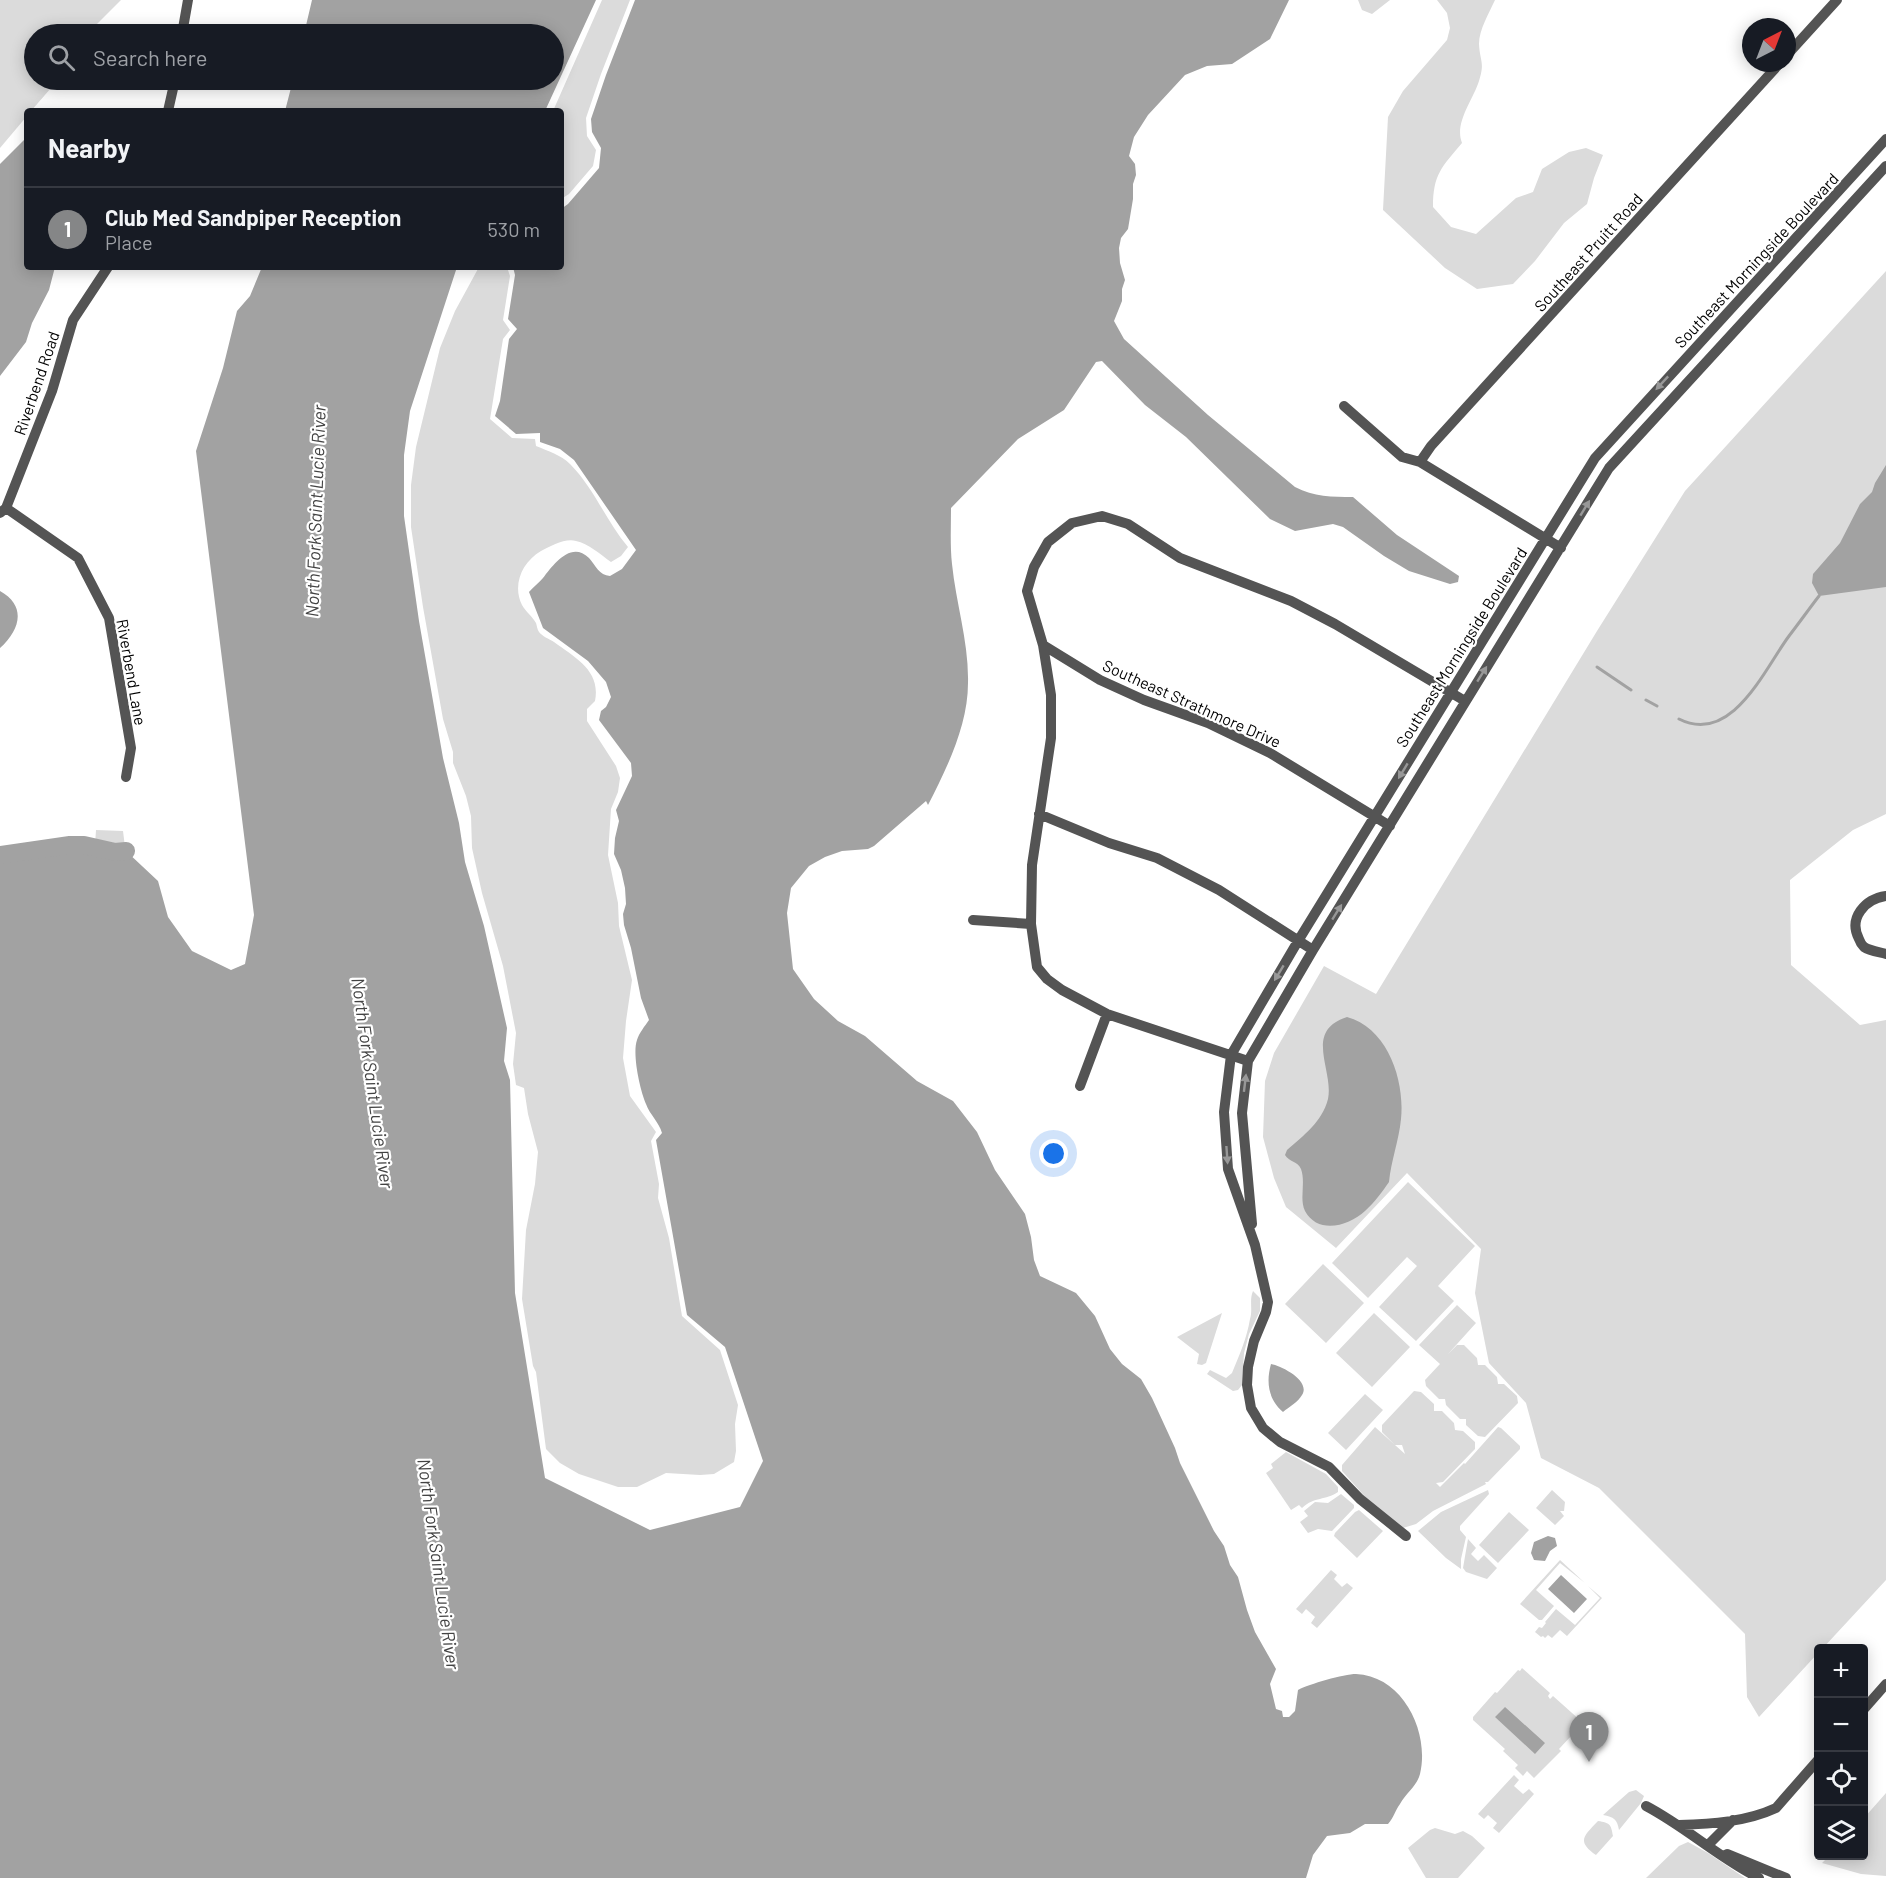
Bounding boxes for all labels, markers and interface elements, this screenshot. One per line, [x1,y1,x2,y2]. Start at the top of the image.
north arrow [1742,18,1796,72]
search box [24,24,564,90]
icon: search [45,41,78,74]
text: Search here [93,44,207,70]
text: Nearby [48,132,130,163]
street label: Southeast Morningside Boulevard [1670,169,1842,351]
street label: Southeast Pruitt Road [1530,189,1646,315]
text: Club Med Sandpiper Reception [105,204,401,230]
text: 1 [64,217,71,241]
text: 530 m [488,217,540,241]
text: Place [105,230,153,254]
street label: Riverbend Road [9,329,63,437]
one-way arrow [1656,375,1669,390]
water label: North Fork Saint Lucie River [300,404,330,618]
one-way arrow [1579,500,1590,516]
street label: Southeast Morningside Boulevard [1392,544,1530,750]
street label: Riverbend Lane [113,617,151,727]
street label: Southeast Strathmore Drive [1100,655,1284,751]
one-way arrow [1477,666,1488,682]
one-way arrow [1397,763,1408,779]
one-way arrow [1331,904,1342,920]
one-way arrow [1274,965,1285,981]
water label: North Fork Saint Lucie River [347,976,399,1190]
one-way arrow [1241,1073,1250,1092]
your location [1039,1139,1068,1168]
one-way arrow [1222,1145,1232,1164]
water label: North Fork Saint Lucie River [413,1457,465,1671]
map controls [1814,1644,1868,1860]
button: + [1814,1644,1868,1698]
button: − [1814,1698,1868,1752]
pin: 1 [1570,1712,1608,1762]
button: locate [1814,1752,1868,1806]
button: layers [1814,1806,1868,1860]

